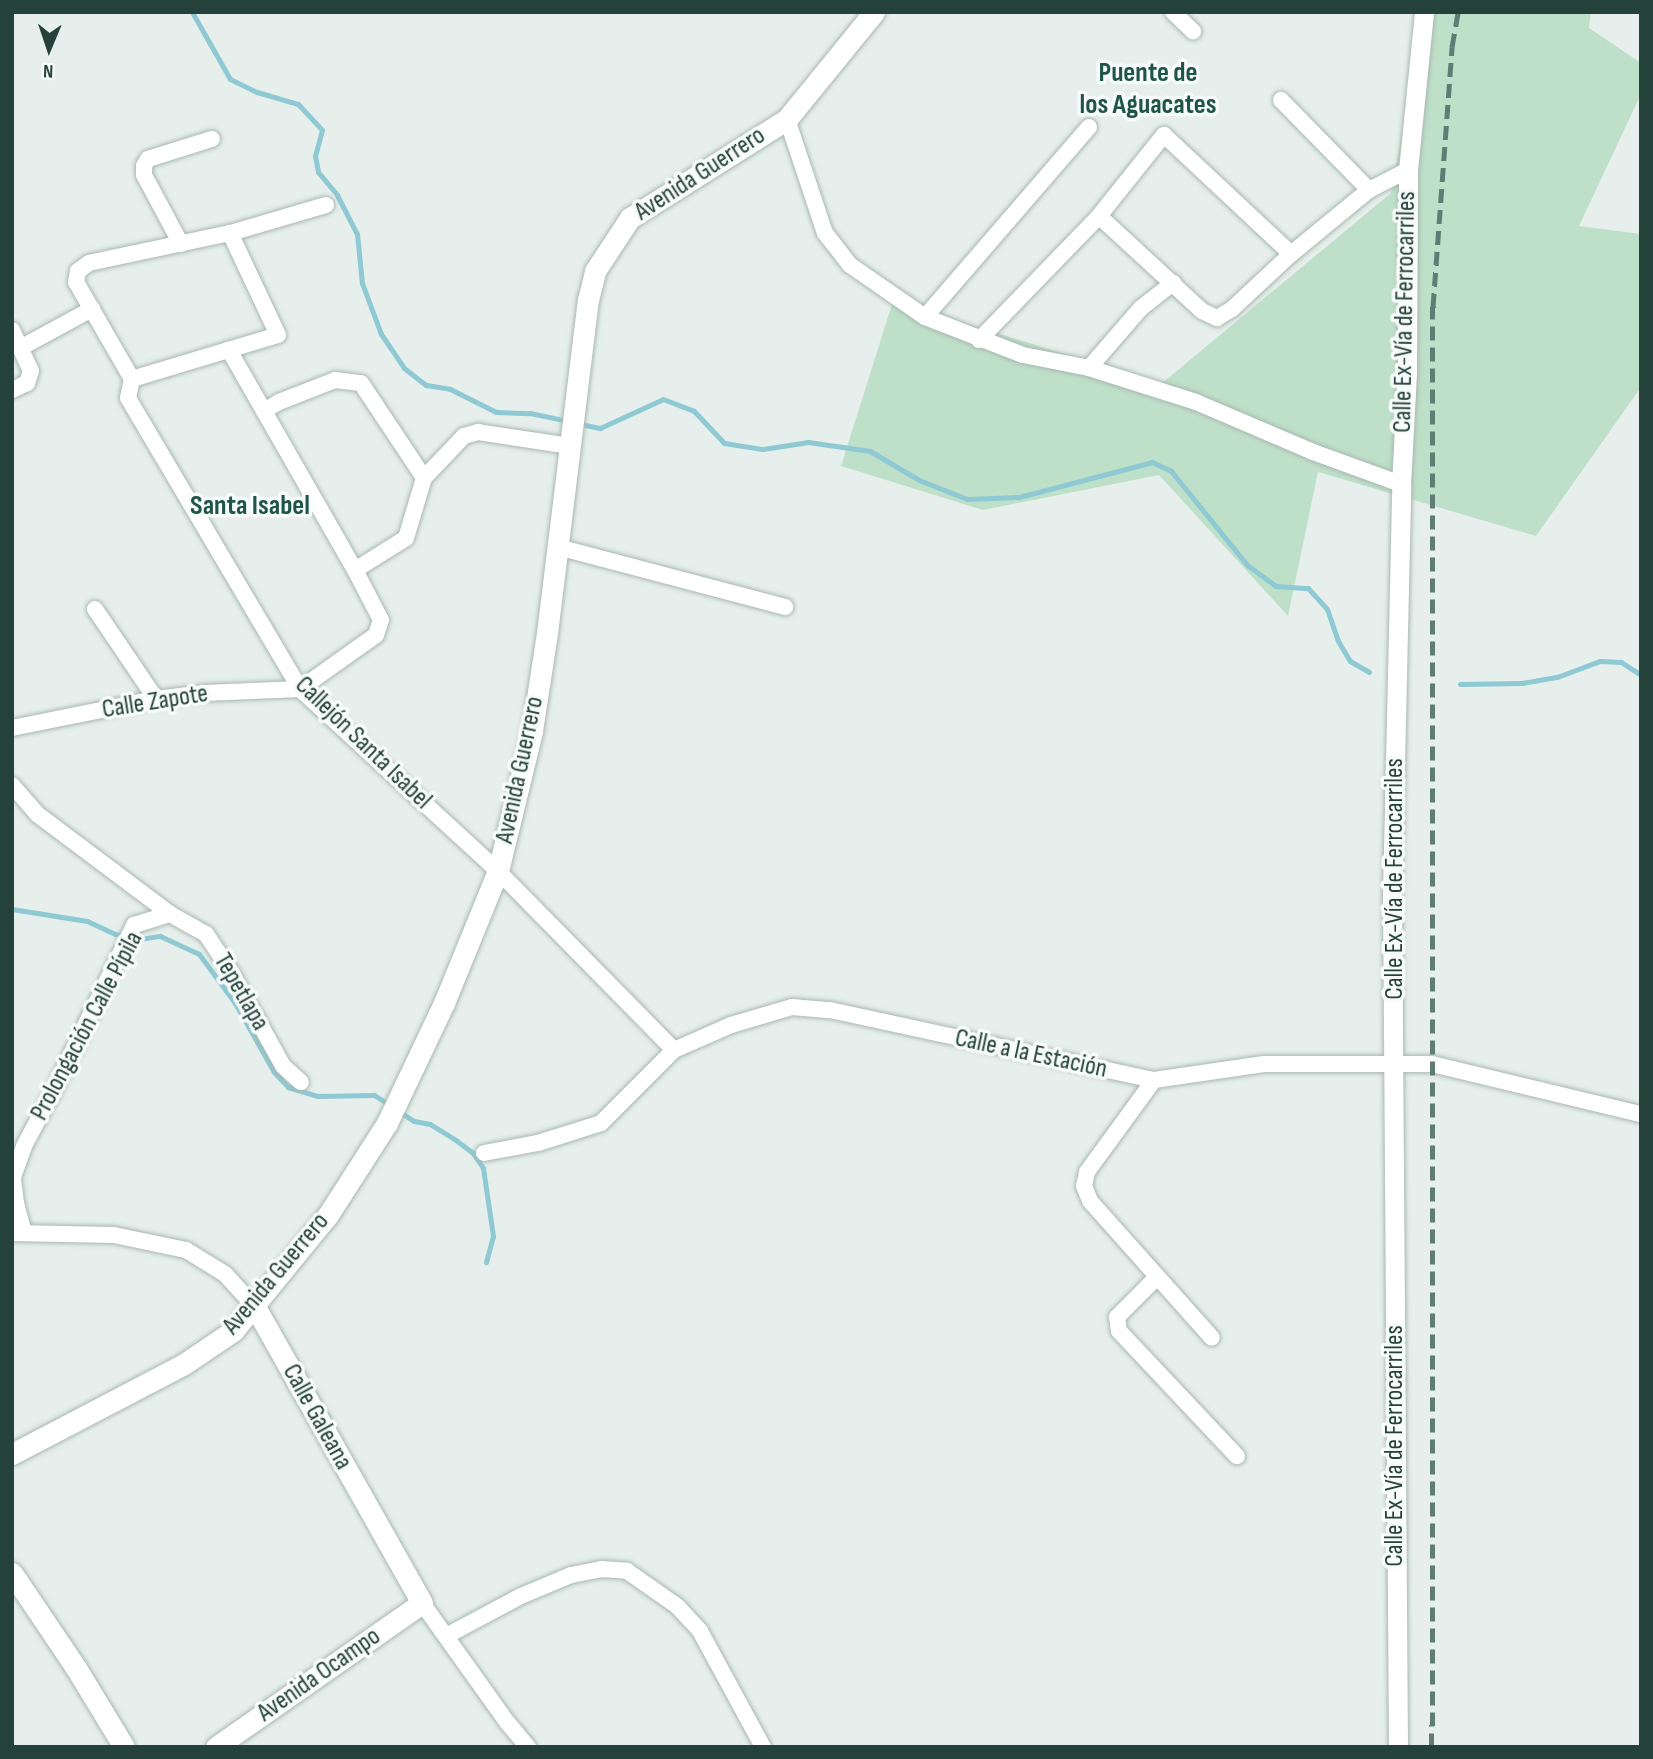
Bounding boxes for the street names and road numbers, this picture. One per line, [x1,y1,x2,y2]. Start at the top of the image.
street label: Avenida Guerrero [629,120,771,228]
street label: Calle Ex-Vía de Ferrocarriles [1387,191,1423,433]
street label: Callejón Santa Isabel [288,670,438,816]
street label: Calle Zapote [100,678,210,726]
street label: Avenida Guerrero [489,694,551,846]
street label: Calle Ex-Vía de Ferrocarriles [1379,758,1411,1000]
street label: Prolongación Calle Pípila [24,926,150,1126]
street label: Tepetlapa [207,948,275,1036]
street label: Calle a la Estación [952,1023,1110,1085]
street label: Avenida Guerrero [216,1207,336,1341]
street label: Calle Ex-Vía de Ferrocarriles [1379,1325,1411,1567]
street label: Calle Galeana [275,1359,359,1475]
street label: Avenida Ocampo [251,1621,387,1729]

